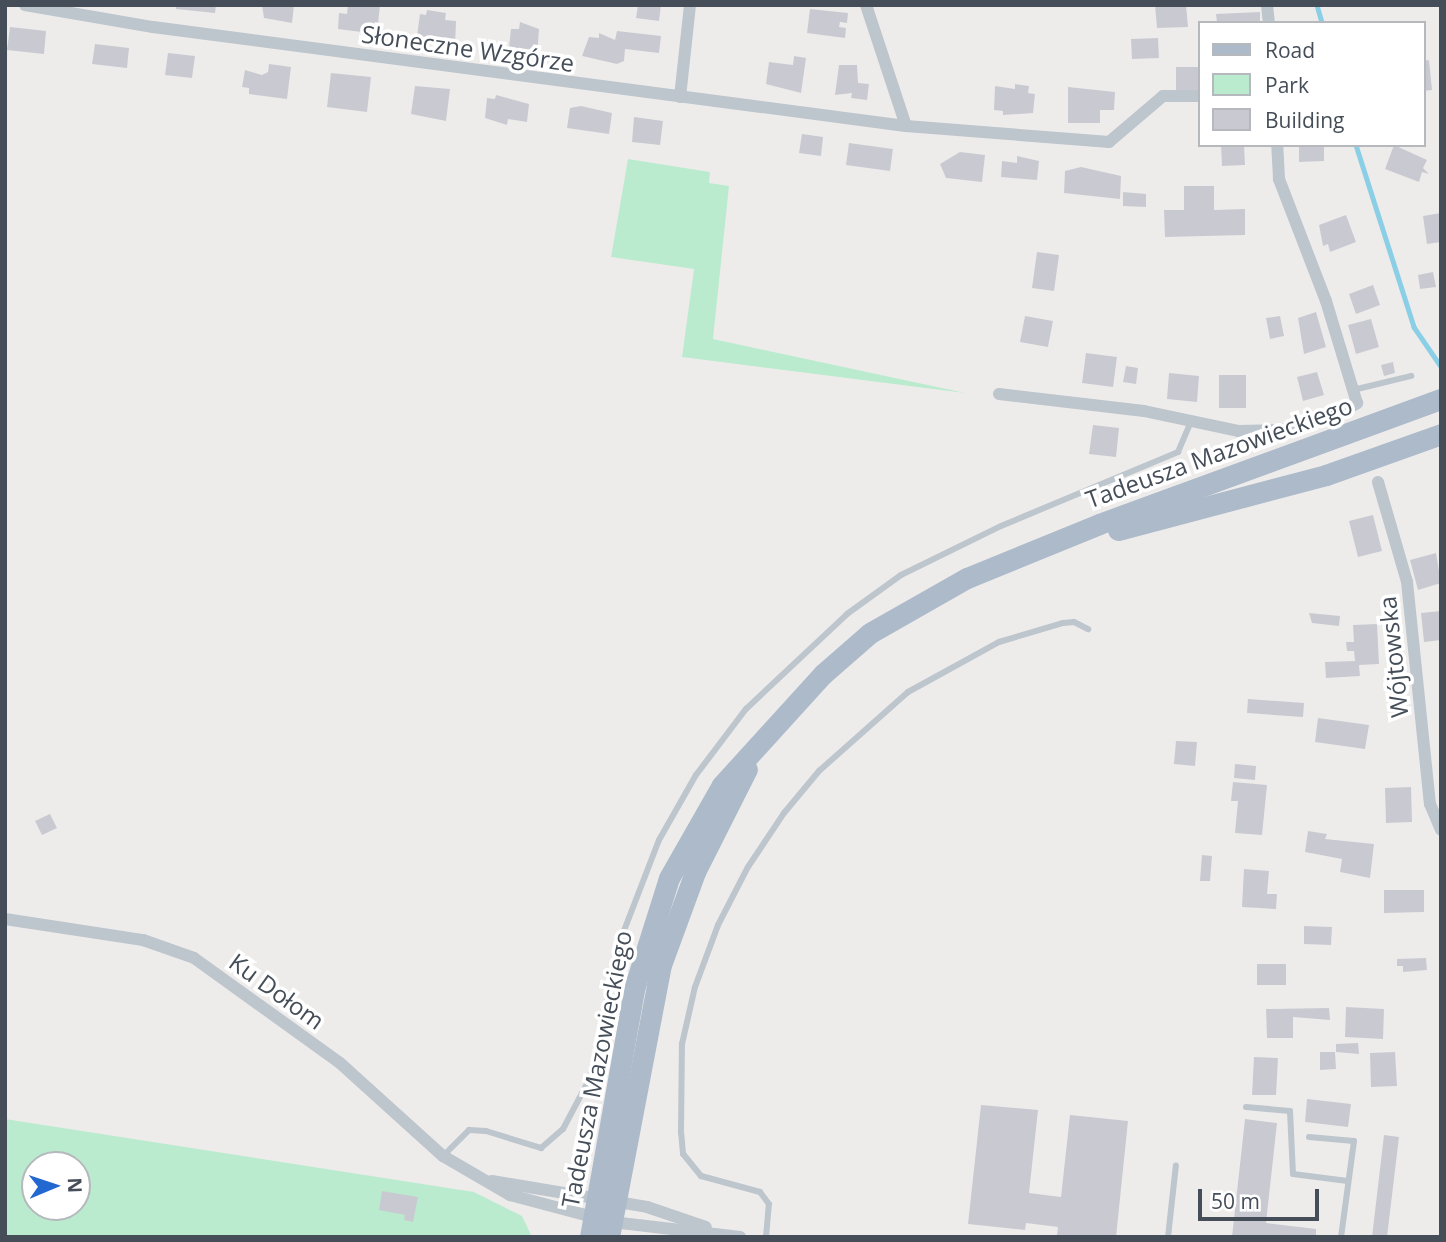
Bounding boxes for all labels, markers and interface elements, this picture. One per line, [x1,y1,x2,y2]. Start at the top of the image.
street label: Słoneczne Wzgórze [360,19,576,77]
legend [1198,21,1425,147]
text: Road [1265,36,1315,64]
text: Park [1265,71,1309,99]
text: Building [1265,106,1344,134]
street label: Tadeusza Mazowieckiego [1082,390,1356,514]
street label: Wójtowska [1372,595,1414,719]
street label: Tadeusza Mazowieckiego [555,928,637,1210]
street label: Ku Dołom [224,947,330,1035]
north arrow [21,1151,91,1221]
scale bar [1201,1176,1322,1220]
text: N [62,1177,88,1194]
text: 50 m [1211,1187,1260,1215]

